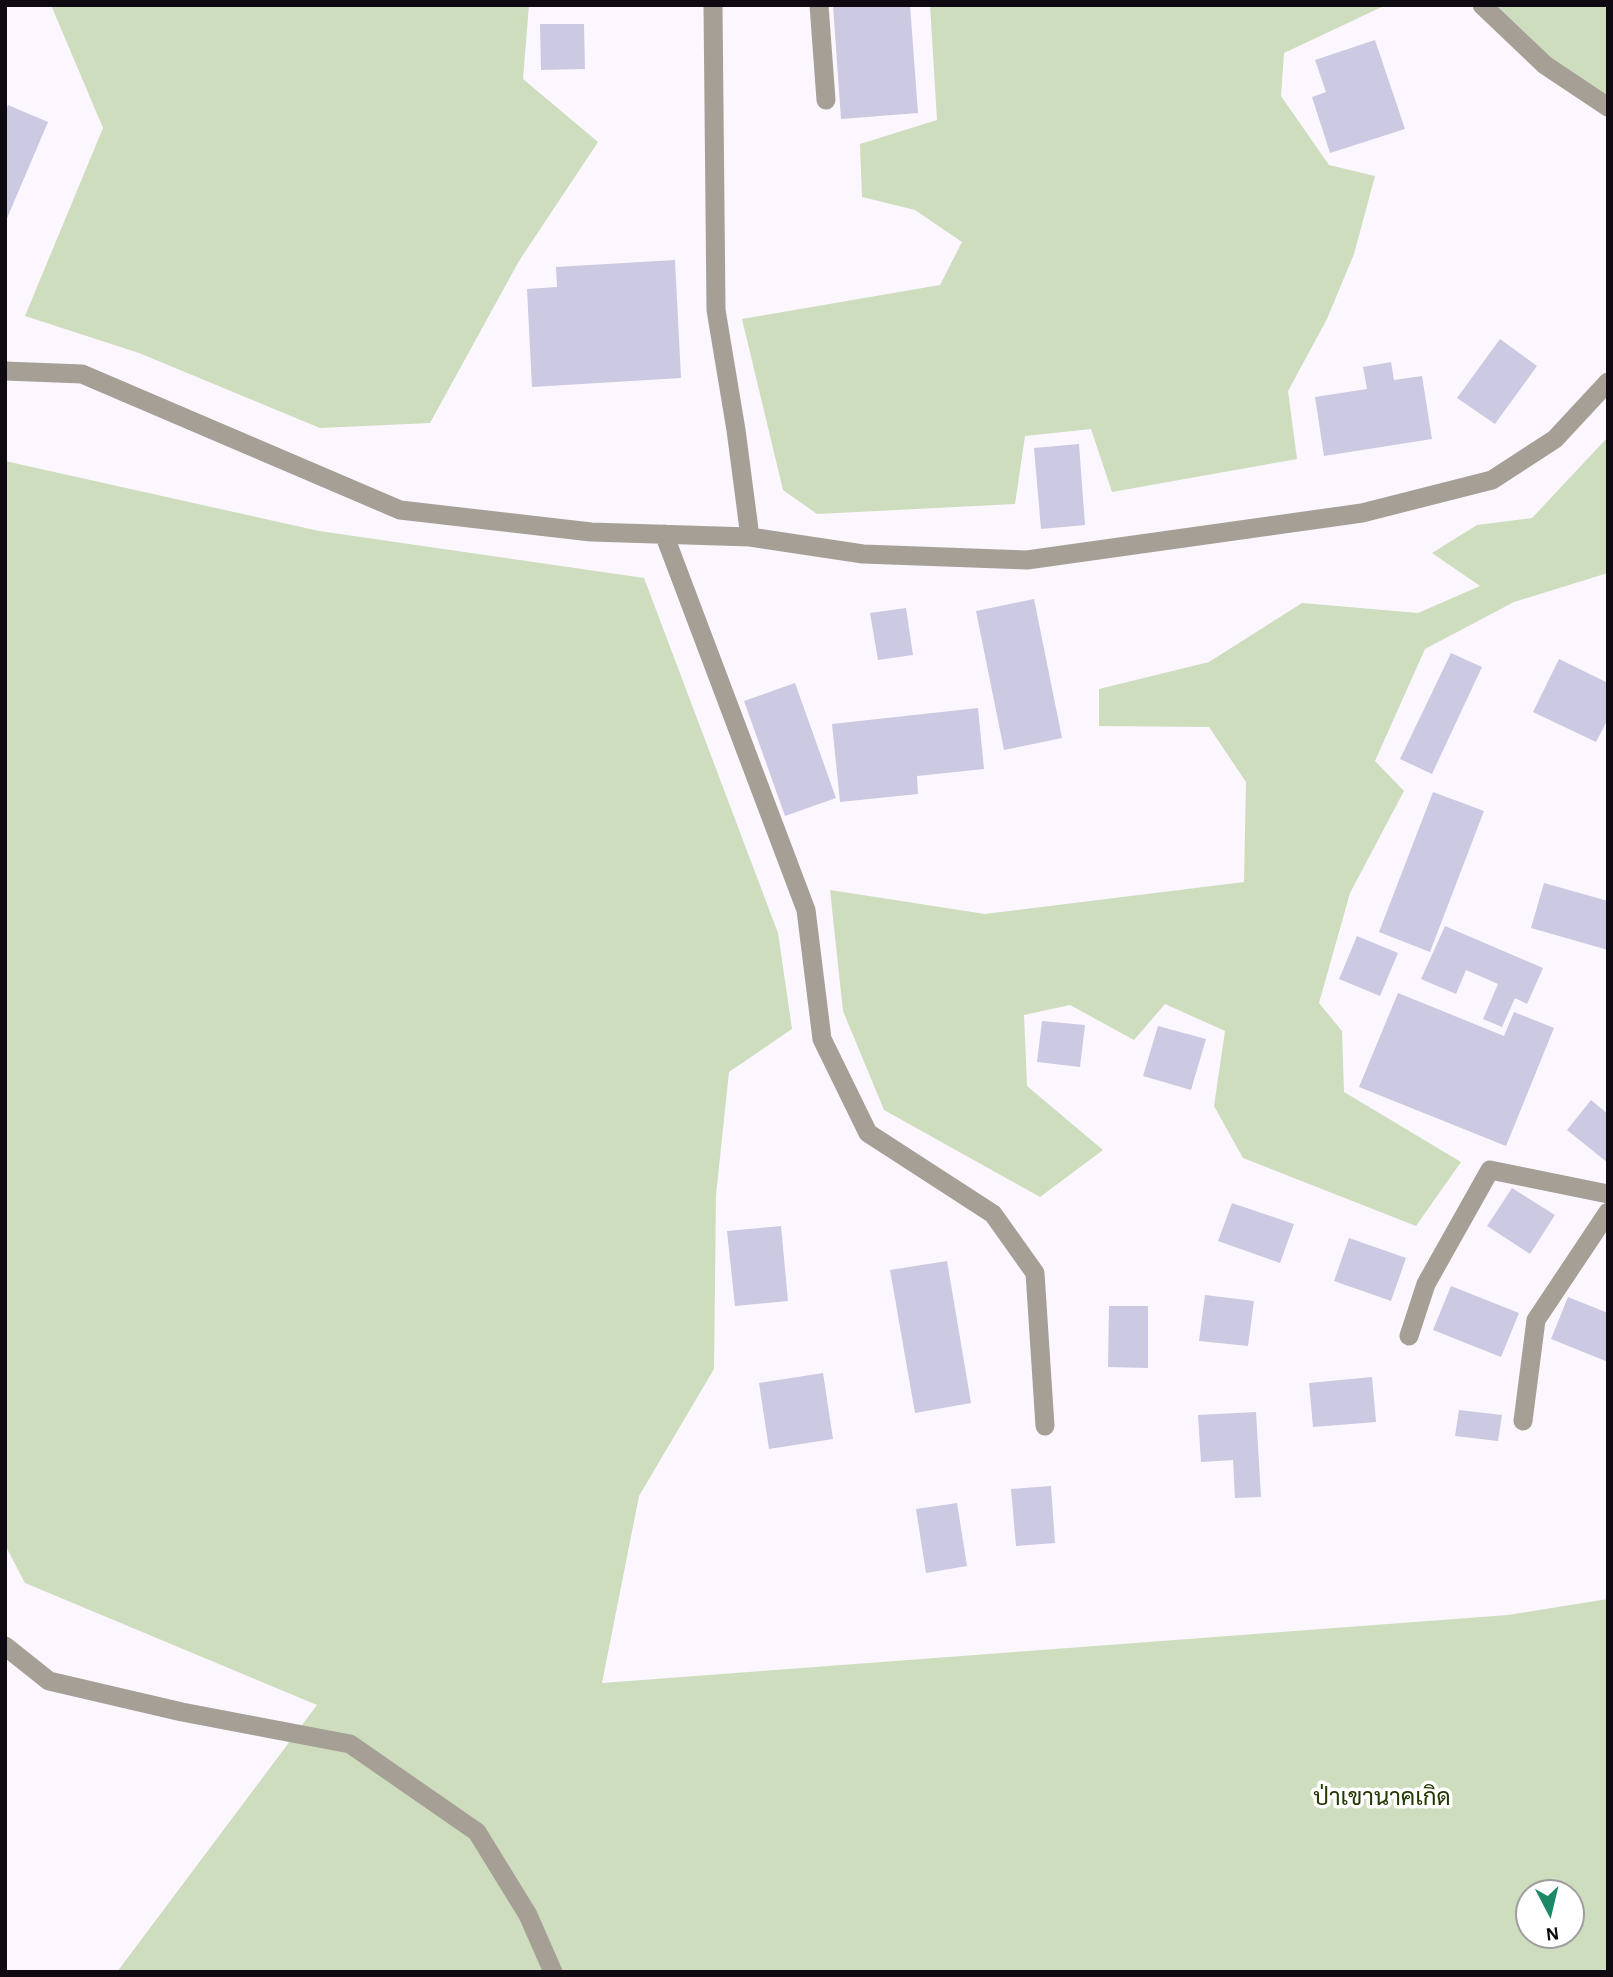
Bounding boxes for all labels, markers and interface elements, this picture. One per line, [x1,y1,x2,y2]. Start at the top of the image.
park label: ป่าเขานาคเกิด [1313,1784,1451,1812]
north arrow [1515,1879,1585,1949]
text: N [1545,1923,1560,1944]

